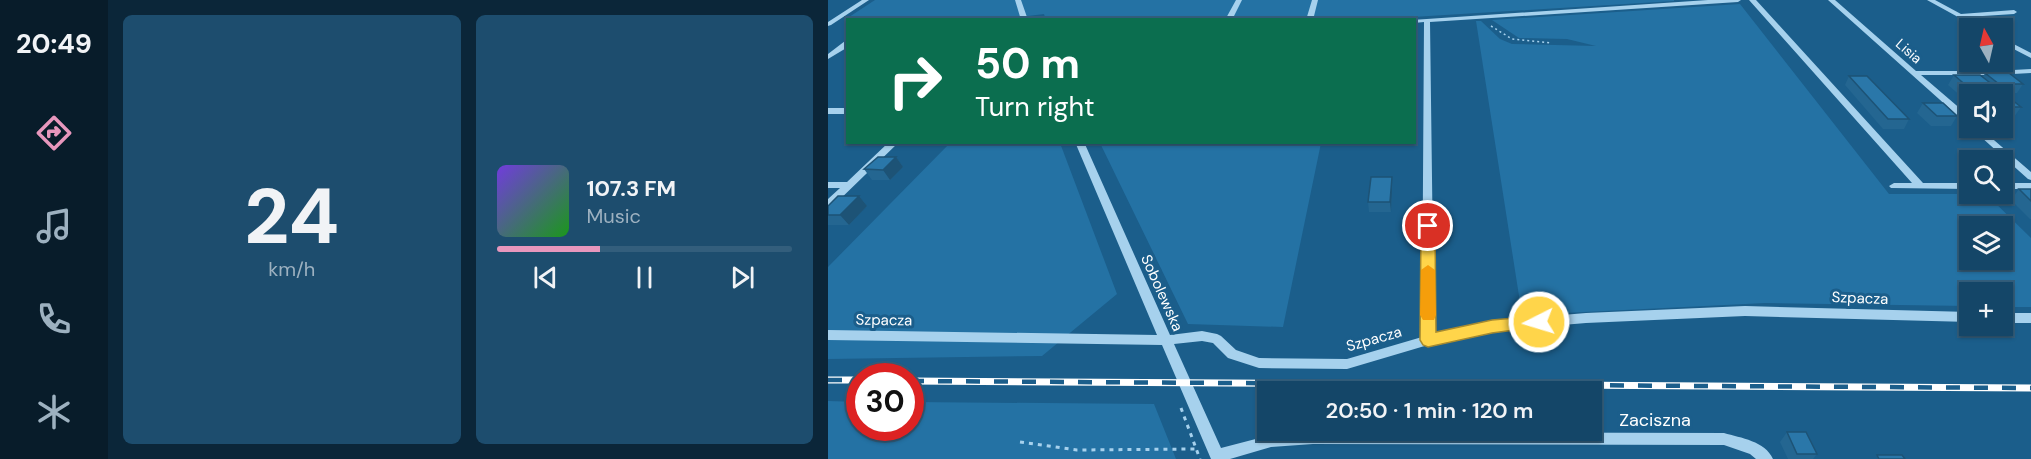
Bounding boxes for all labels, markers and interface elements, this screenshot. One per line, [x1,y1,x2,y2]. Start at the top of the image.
north arrow [1959,18,2013,72]
map controls [1959,18,2013,336]
text: 20:49 [16,26,92,61]
street label: Lisia [1892,35,1926,67]
text: 50 m [975,36,1080,91]
icon: right [876,42,954,120]
button: sound [1959,84,2013,138]
text: Turn right [975,89,1095,124]
icon: directions [33,112,75,154]
button: search [1959,150,2013,204]
text: 24 [244,166,339,267]
text: 107.3 FM [587,174,676,203]
pin [1402,200,1453,251]
text: Music [587,203,641,229]
icon: music [33,205,75,247]
icon: arrive [1411,209,1444,242]
button: layers [1959,216,2013,270]
street label: Sobolewska [1136,251,1188,335]
text: km/h [268,256,315,282]
icon: previous [529,261,562,294]
icon: pause [628,261,661,294]
icon: next [726,261,759,294]
button: + [1959,282,2013,336]
street label: Szpacza [1831,287,1889,309]
position arrow [1507,290,1571,354]
icon: phone [33,298,75,340]
street label: Szpacza [855,310,913,330]
street label: Szpacza [1344,322,1404,356]
speed limit sign: 30 [846,363,924,441]
icon: climate [33,391,75,433]
text: 20:50 · 1 min · 120 m [1326,396,1533,425]
street label: Zaciszna [1619,408,1691,432]

